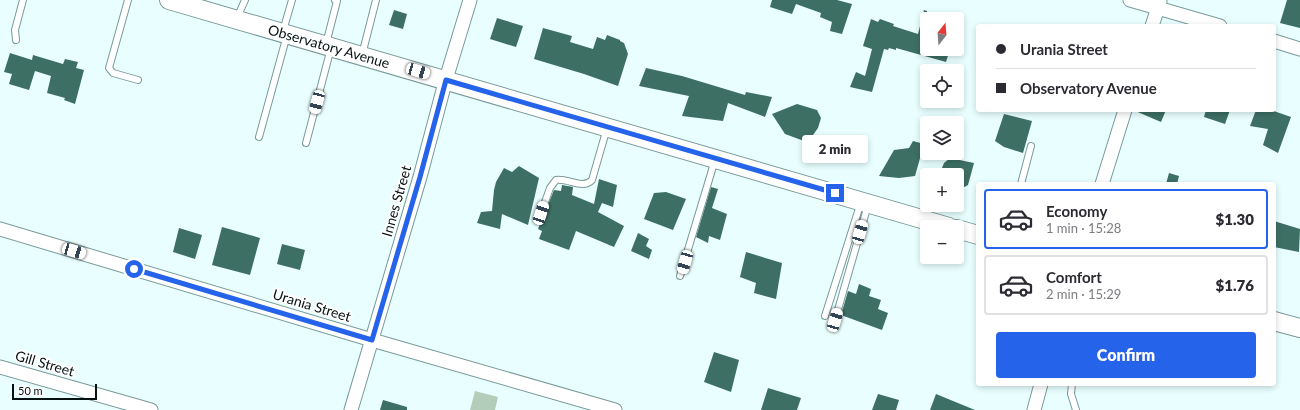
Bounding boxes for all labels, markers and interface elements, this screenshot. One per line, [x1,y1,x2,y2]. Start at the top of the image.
north arrow [920,12,964,56]
map controls [920,12,964,264]
street label: Observatory Avenue [266,20,392,72]
text: Urania Street [1020,40,1108,58]
car [405,62,431,80]
button: locate [920,64,964,108]
text: Observatory Avenue [1020,79,1157,97]
car [308,89,326,115]
button: layers [920,116,964,160]
callout: 2 min [802,135,868,163]
text: 2 min [819,141,851,157]
street label: Innes Street [378,163,414,239]
button: + [920,168,964,212]
route end [826,184,844,202]
car [532,200,550,226]
icon: car [998,201,1034,237]
text: Economy [1046,202,1107,220]
text: $1.30 [1216,210,1254,228]
car [851,219,869,245]
button: − [920,220,964,264]
text: 1 min · 15:28 [1046,220,1121,236]
car [61,242,87,260]
car [676,249,694,275]
route start [125,260,143,278]
icon: car [998,267,1034,303]
text: Comfort [1046,268,1102,286]
text: $1.76 [1216,276,1254,294]
street label: Urania Street [271,285,353,325]
text: 2 min · 15:29 [1046,286,1121,302]
car [826,307,844,333]
button: Confirm [996,332,1256,378]
street label: Gill Street [14,346,76,380]
scale bar [12,382,97,401]
text: 50 m [18,384,43,397]

